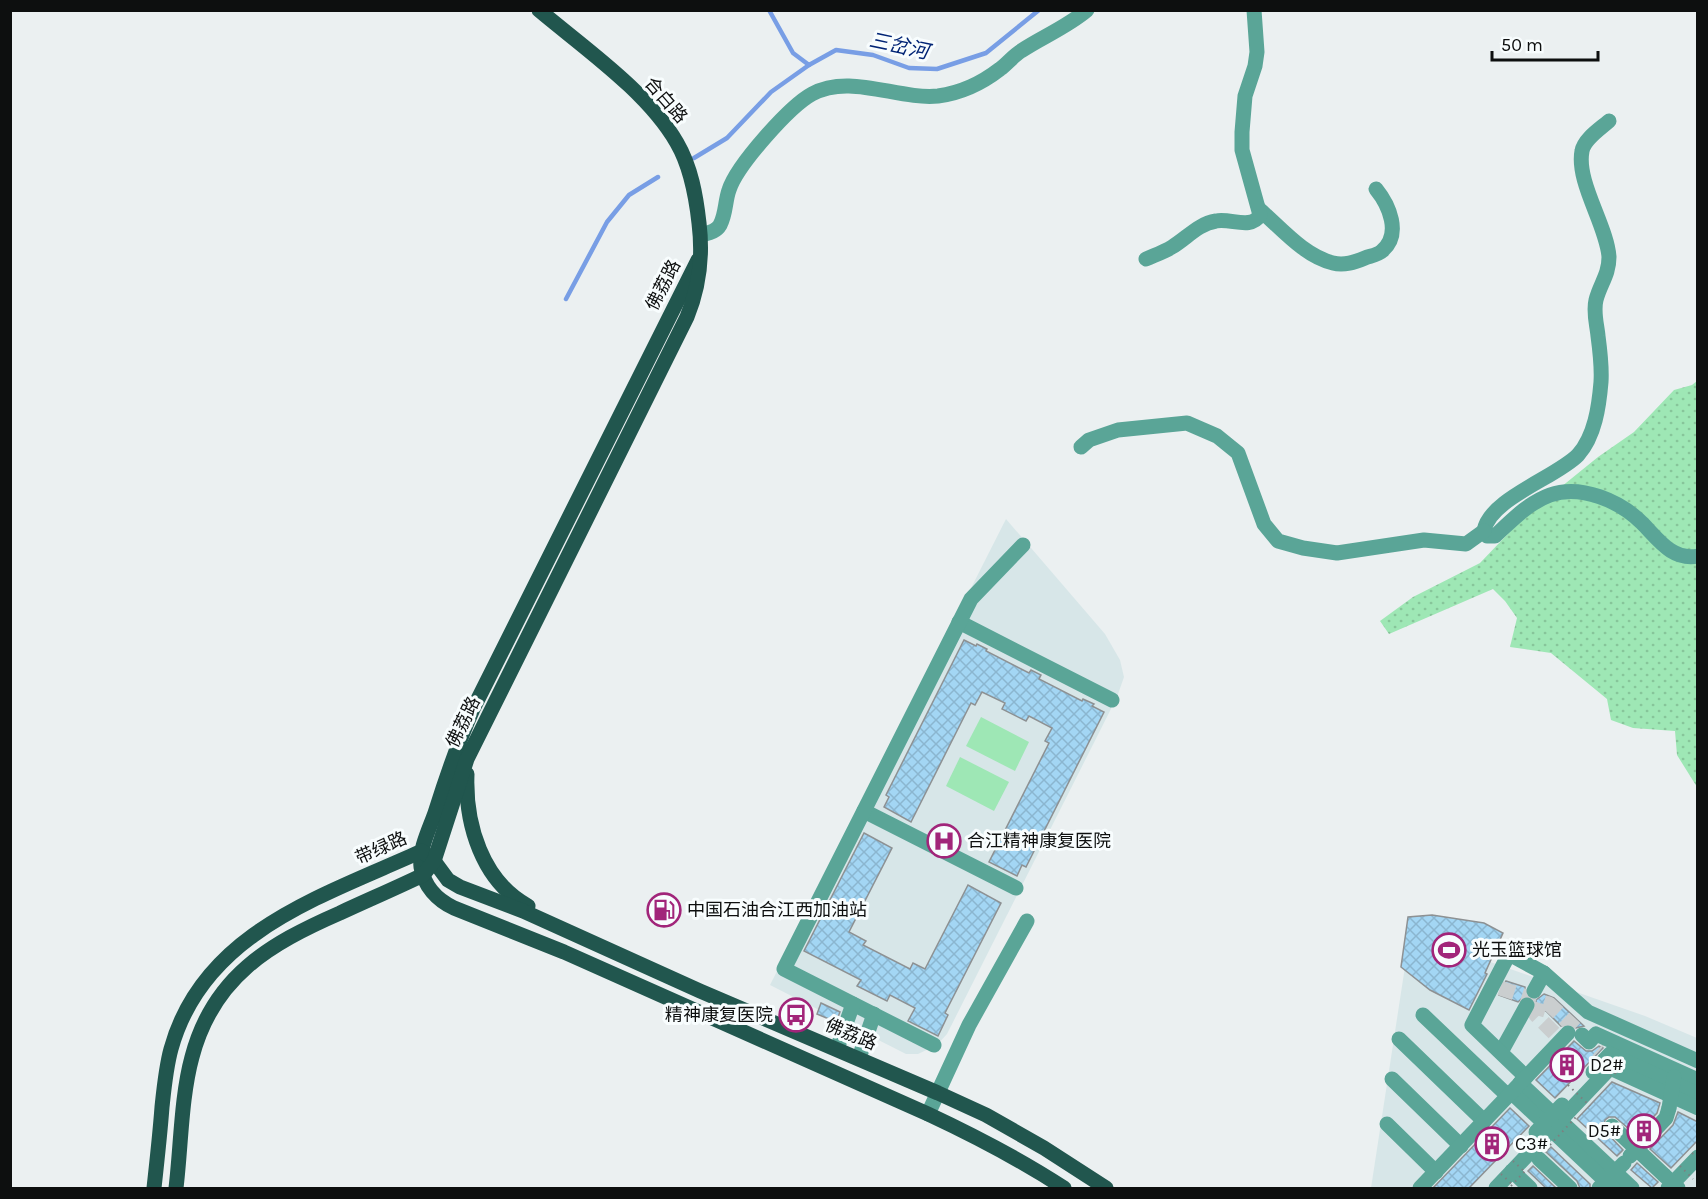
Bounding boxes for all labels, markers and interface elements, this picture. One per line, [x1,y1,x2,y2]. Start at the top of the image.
scale bar [1492,24,1598,62]
water label: 三岔河 [867,29,935,64]
text: 50 m [1501,34,1543,56]
street label: 合白路 [640,72,692,128]
street label: 佛荔路 [641,256,685,314]
street label: 佛荔路 [441,693,485,751]
hospital icon: 合江精神康复医院 [926,823,962,859]
street label: 带绿路 [352,827,410,869]
place label: 合江精神康复医院 [967,830,1111,852]
fuel station icon: 中国石油合江西加油站 [646,892,682,928]
place label: 中国石油合江西加油站 [687,899,867,921]
sports icon: 光玉篮球馆 [1431,932,1467,968]
place label: 光玉篮球馆 [1472,939,1562,961]
bus stop icon: 精神康复医院 [778,997,814,1033]
place label: 精神康复医院 [665,1004,773,1026]
street label: 佛荔路 [822,1013,880,1055]
building icon: D2# [1549,1047,1585,1083]
place label: D2# [1590,1054,1624,1076]
building icon: D5# [1626,1113,1662,1149]
place label: D5# [1588,1120,1621,1142]
building icon: C3# [1474,1126,1510,1162]
place label: C3# [1515,1133,1548,1155]

